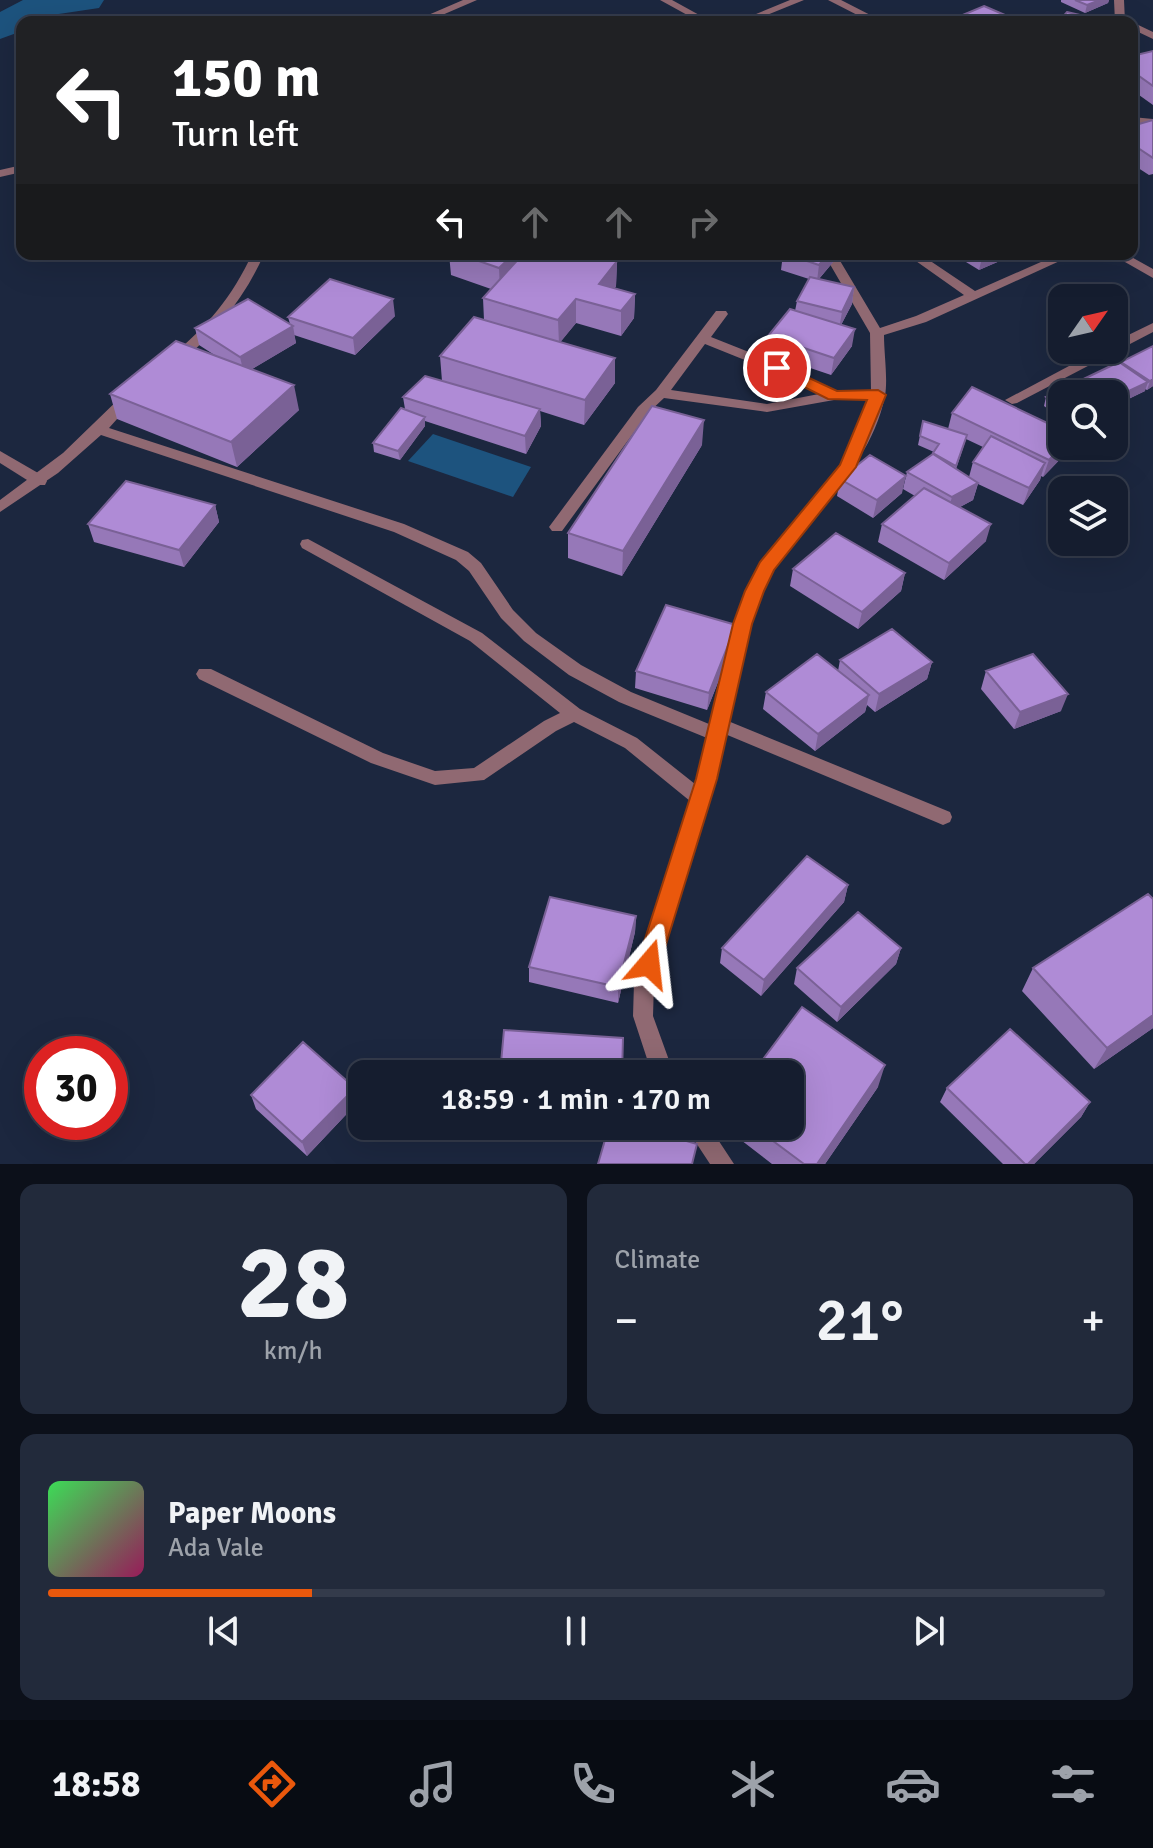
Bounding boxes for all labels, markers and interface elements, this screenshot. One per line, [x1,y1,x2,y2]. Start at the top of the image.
text: 150 m [172,43,320,112]
icon: left [40,48,144,152]
text: Turn left [172,112,299,157]
icon: left [429,200,473,244]
icon: ahead [513,200,557,244]
icon: ahead [597,200,641,244]
icon: right [681,200,725,244]
north arrow [1048,284,1128,364]
map controls [1048,284,1128,556]
pin [743,334,811,402]
icon: arrive [755,346,799,390]
button: search [1048,380,1128,460]
button: layers [1048,476,1128,556]
position arrow [607,922,691,1006]
speed limit sign: 30 [24,1036,128,1140]
text: 18:59 · 1 min · 170 m [441,1081,711,1118]
text: 28 [237,1219,349,1347]
text: Climate [615,1244,700,1276]
text: 21° [816,1284,904,1358]
text: − [615,1294,638,1348]
text: + [1081,1294,1105,1348]
text: km/h [264,1335,323,1367]
text: Paper Moons [168,1495,336,1532]
text: Ada Vale [168,1532,264,1564]
icon: previous [202,1609,246,1653]
icon: pause [554,1609,598,1653]
icon: next [907,1609,951,1653]
icon: directions [244,1756,300,1812]
icon: music [405,1756,461,1812]
icon: phone [565,1756,621,1812]
icon: climate [725,1756,781,1812]
icon: car [885,1756,941,1812]
icon: filters [1045,1756,1101,1812]
text: 18:58 [52,1762,140,1807]

